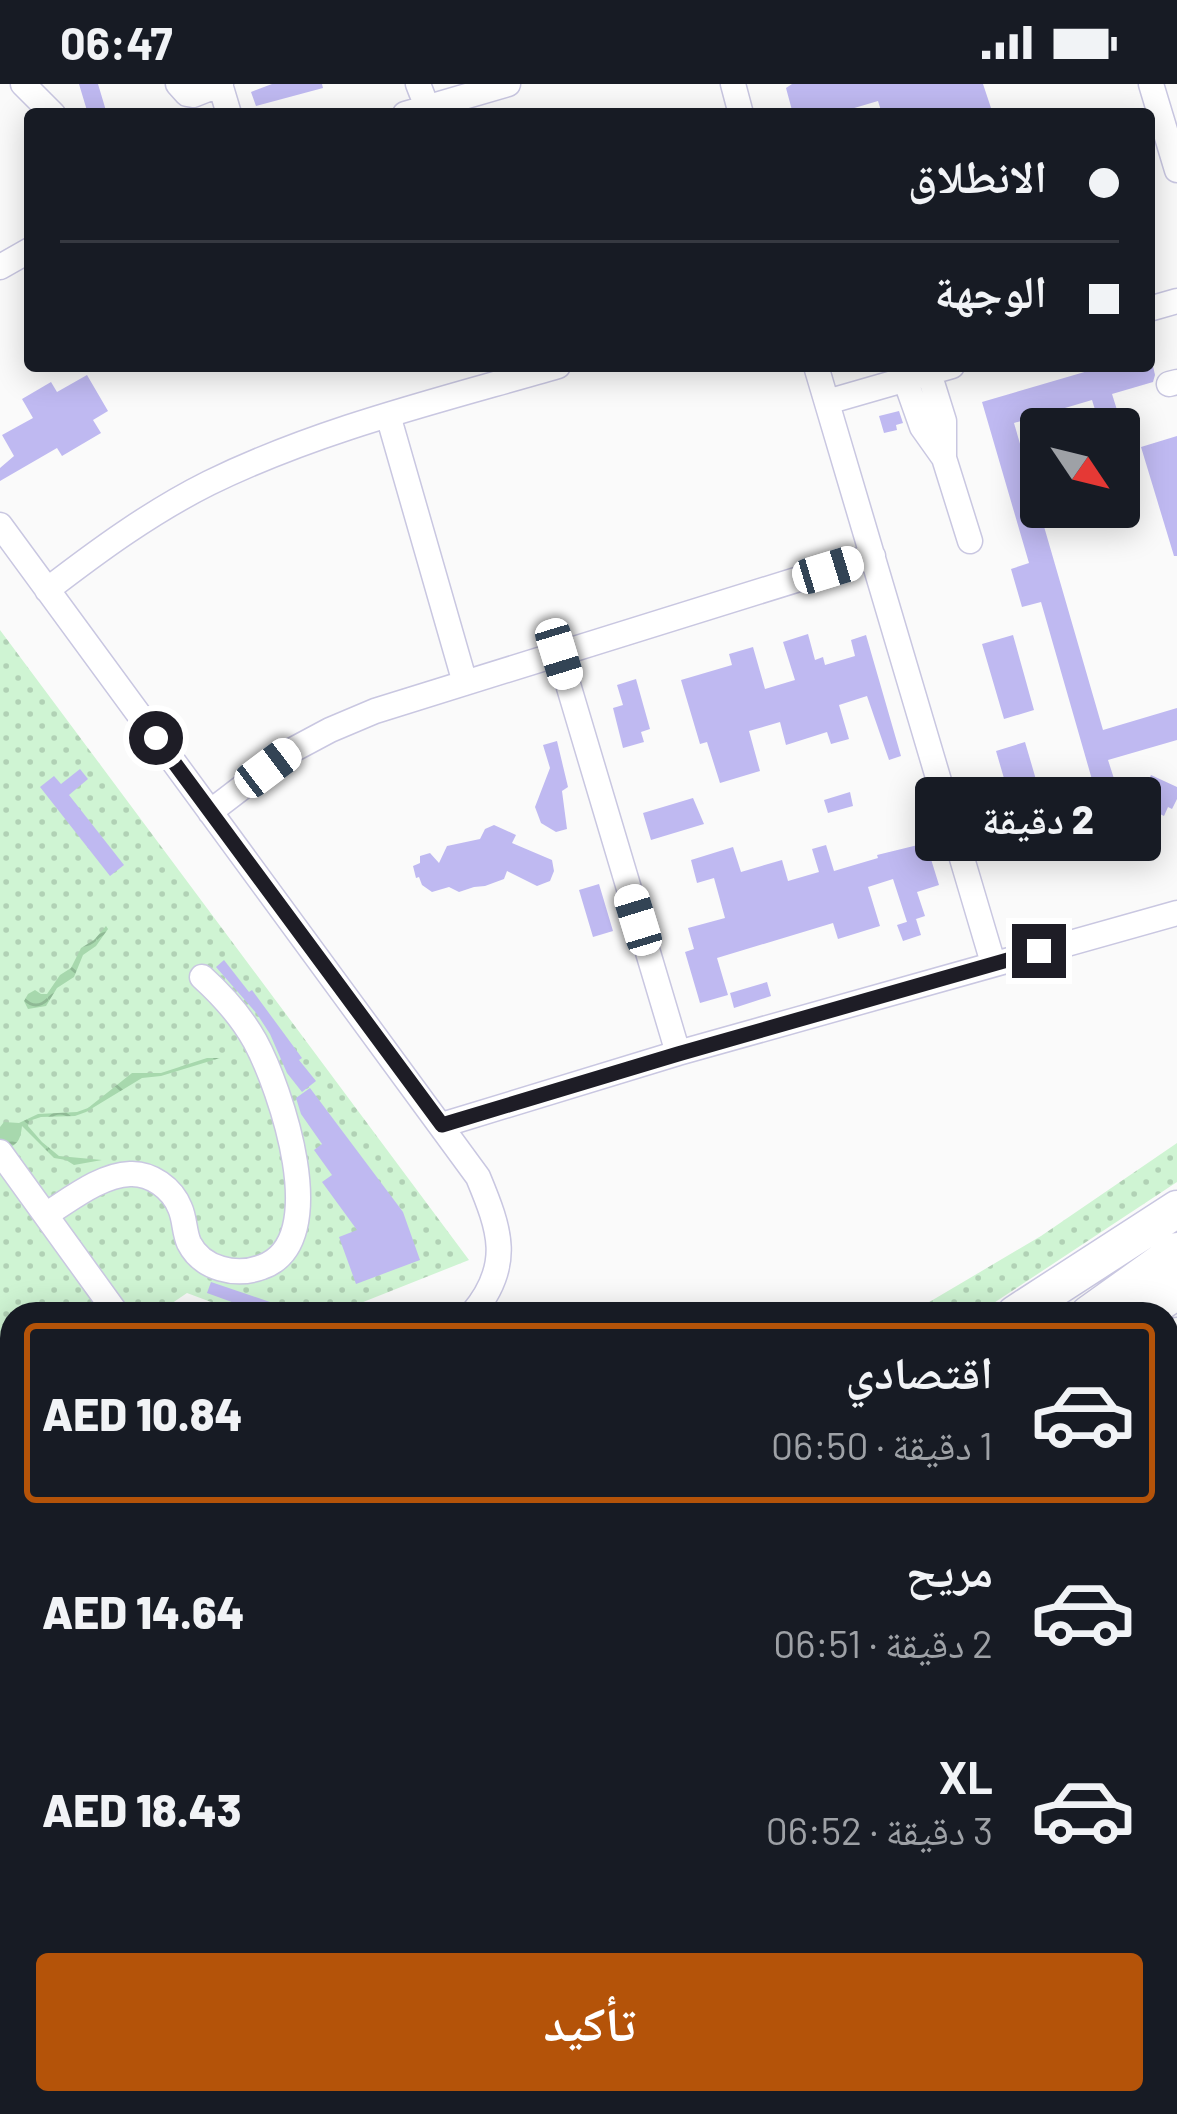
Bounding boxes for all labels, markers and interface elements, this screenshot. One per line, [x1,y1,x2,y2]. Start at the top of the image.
text: 06:47 [60,15,173,69]
text: الانطلاق [908,148,1047,202]
text: الوجهة [934,263,1047,317]
north arrow [1020,408,1140,528]
map controls [1020,408,1140,528]
car [788,542,868,598]
car [531,614,587,694]
route start [129,711,183,765]
car [228,732,308,804]
callout: 2 دقيقة [916,777,1162,861]
text: 2 دقيقة [982,795,1094,842]
car [610,880,666,960]
route end [1012,924,1066,978]
text: اقتصادي [846,1344,993,1398]
icon: car [1029,1359,1137,1467]
text: AED 10.84 [42,1386,242,1440]
text: 1 دقيقة · 06:50 [771,1421,993,1468]
text: مريح [906,1542,993,1596]
icon: car [1029,1557,1137,1665]
text: AED 14.64 [42,1584,245,1638]
text: 2 دقيقة · 06:51 [773,1619,993,1666]
text: XL [939,1749,993,1803]
icon: car [1029,1755,1137,1863]
text: AED 18.43 [42,1782,241,1836]
text: 3 دقيقة · 06:52 [766,1806,993,1853]
button: تأكيد [36,1953,1143,2091]

